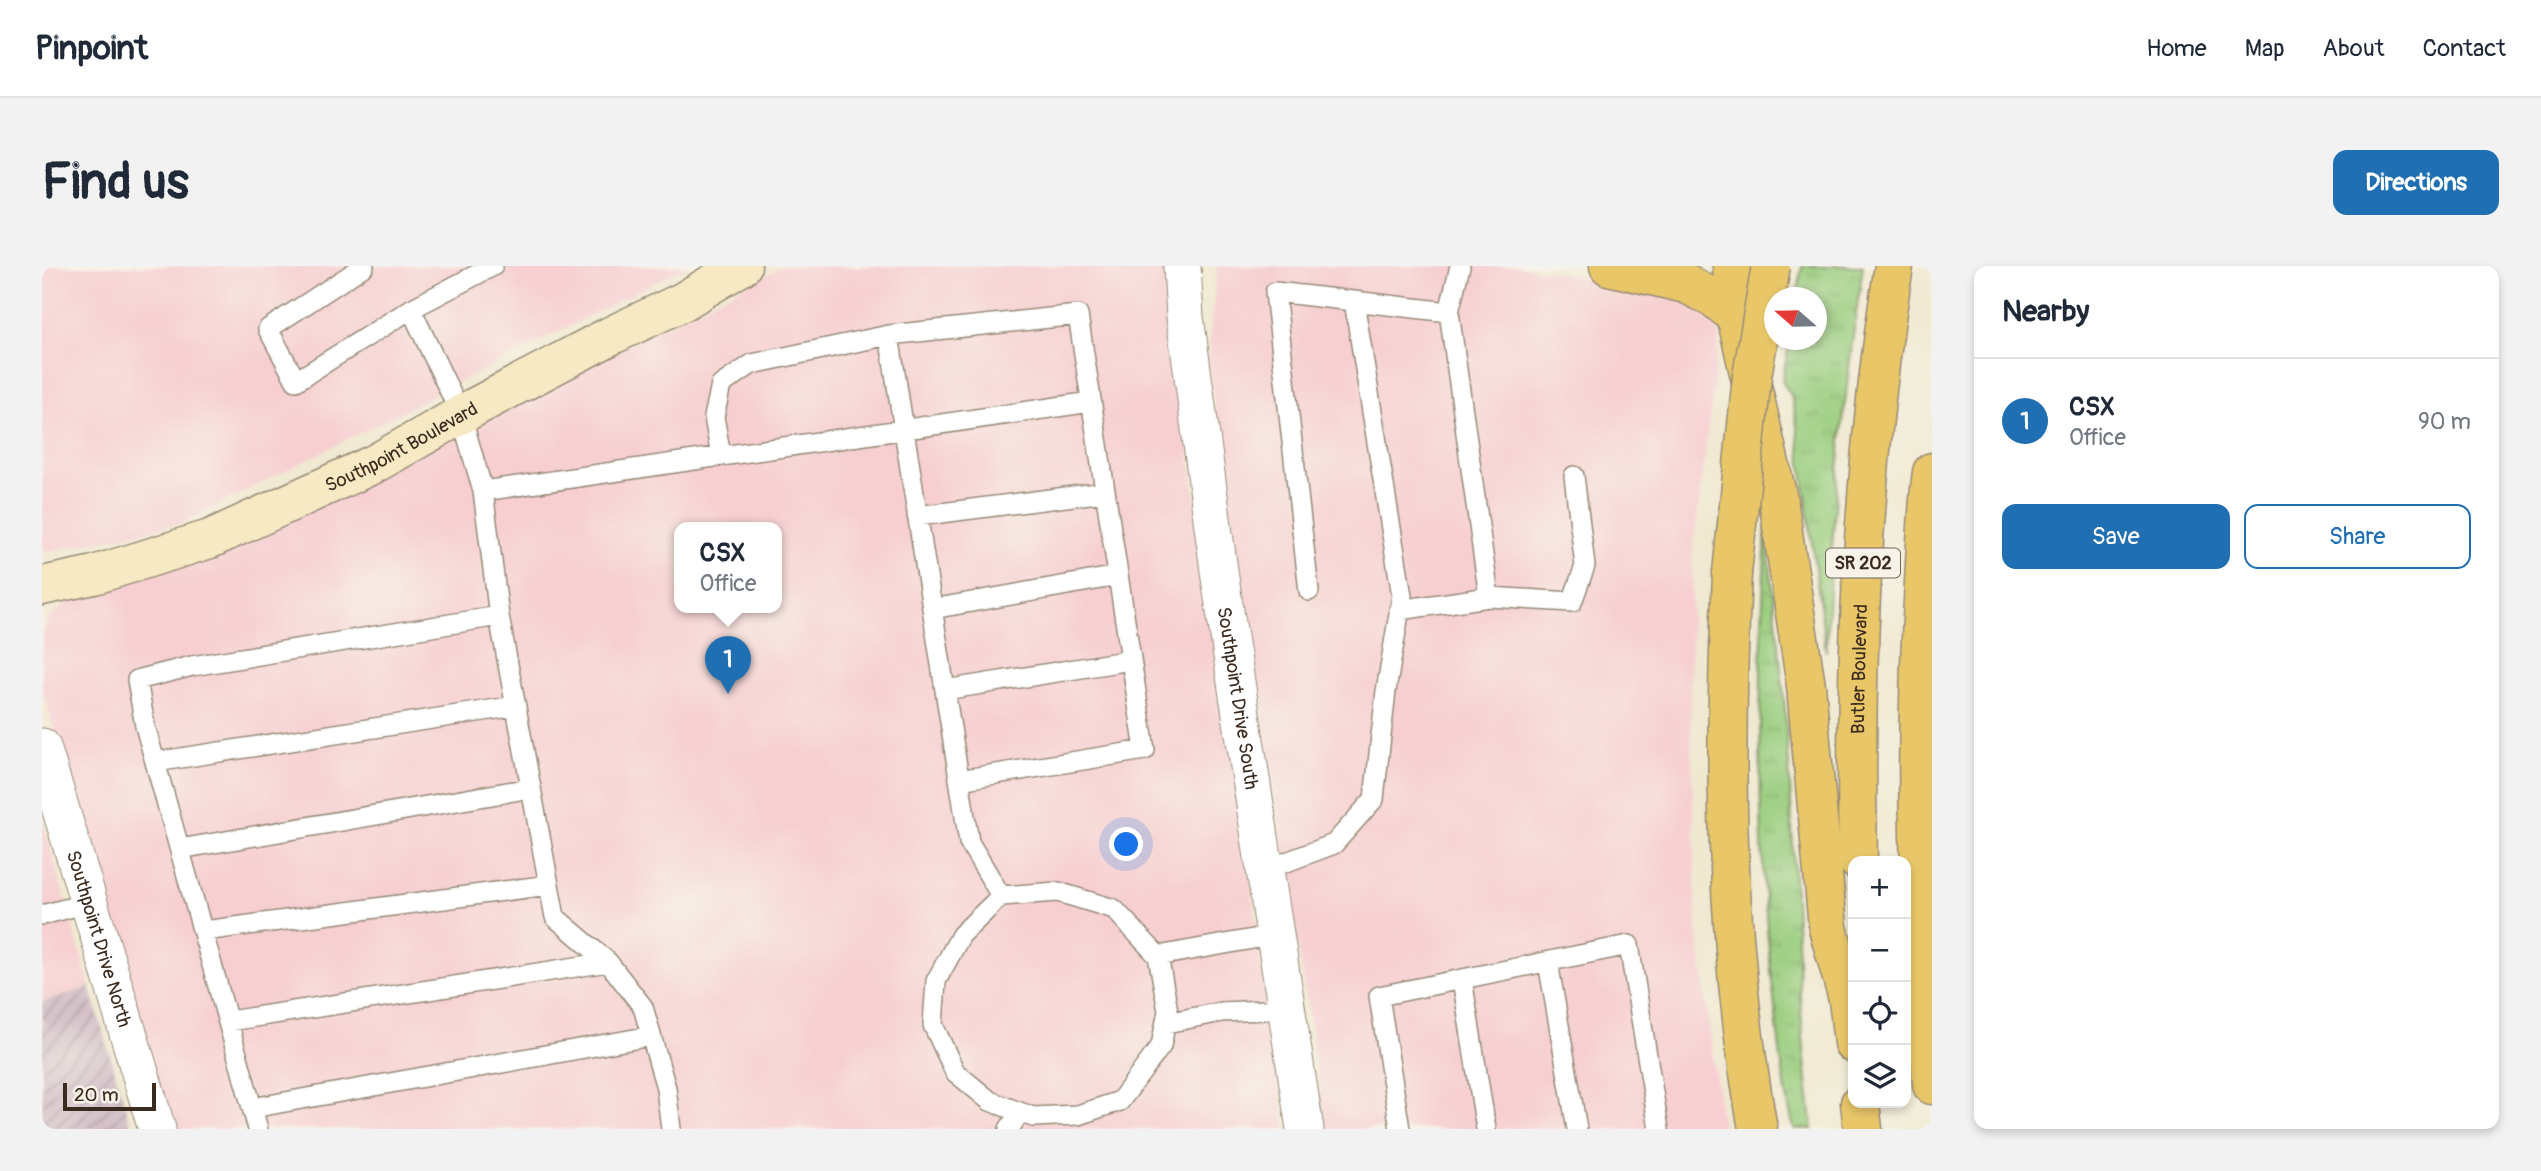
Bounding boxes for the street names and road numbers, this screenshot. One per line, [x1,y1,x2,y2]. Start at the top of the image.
street label: Southpoint Boulevard [321,397,482,498]
road number: SR 202 [1826,548,1900,578]
street label: Butler Boulevard [1846,603,1873,734]
street label: Southpoint Drive South [1212,605,1263,791]
street label: Southpoint Drive North [61,848,137,1030]

